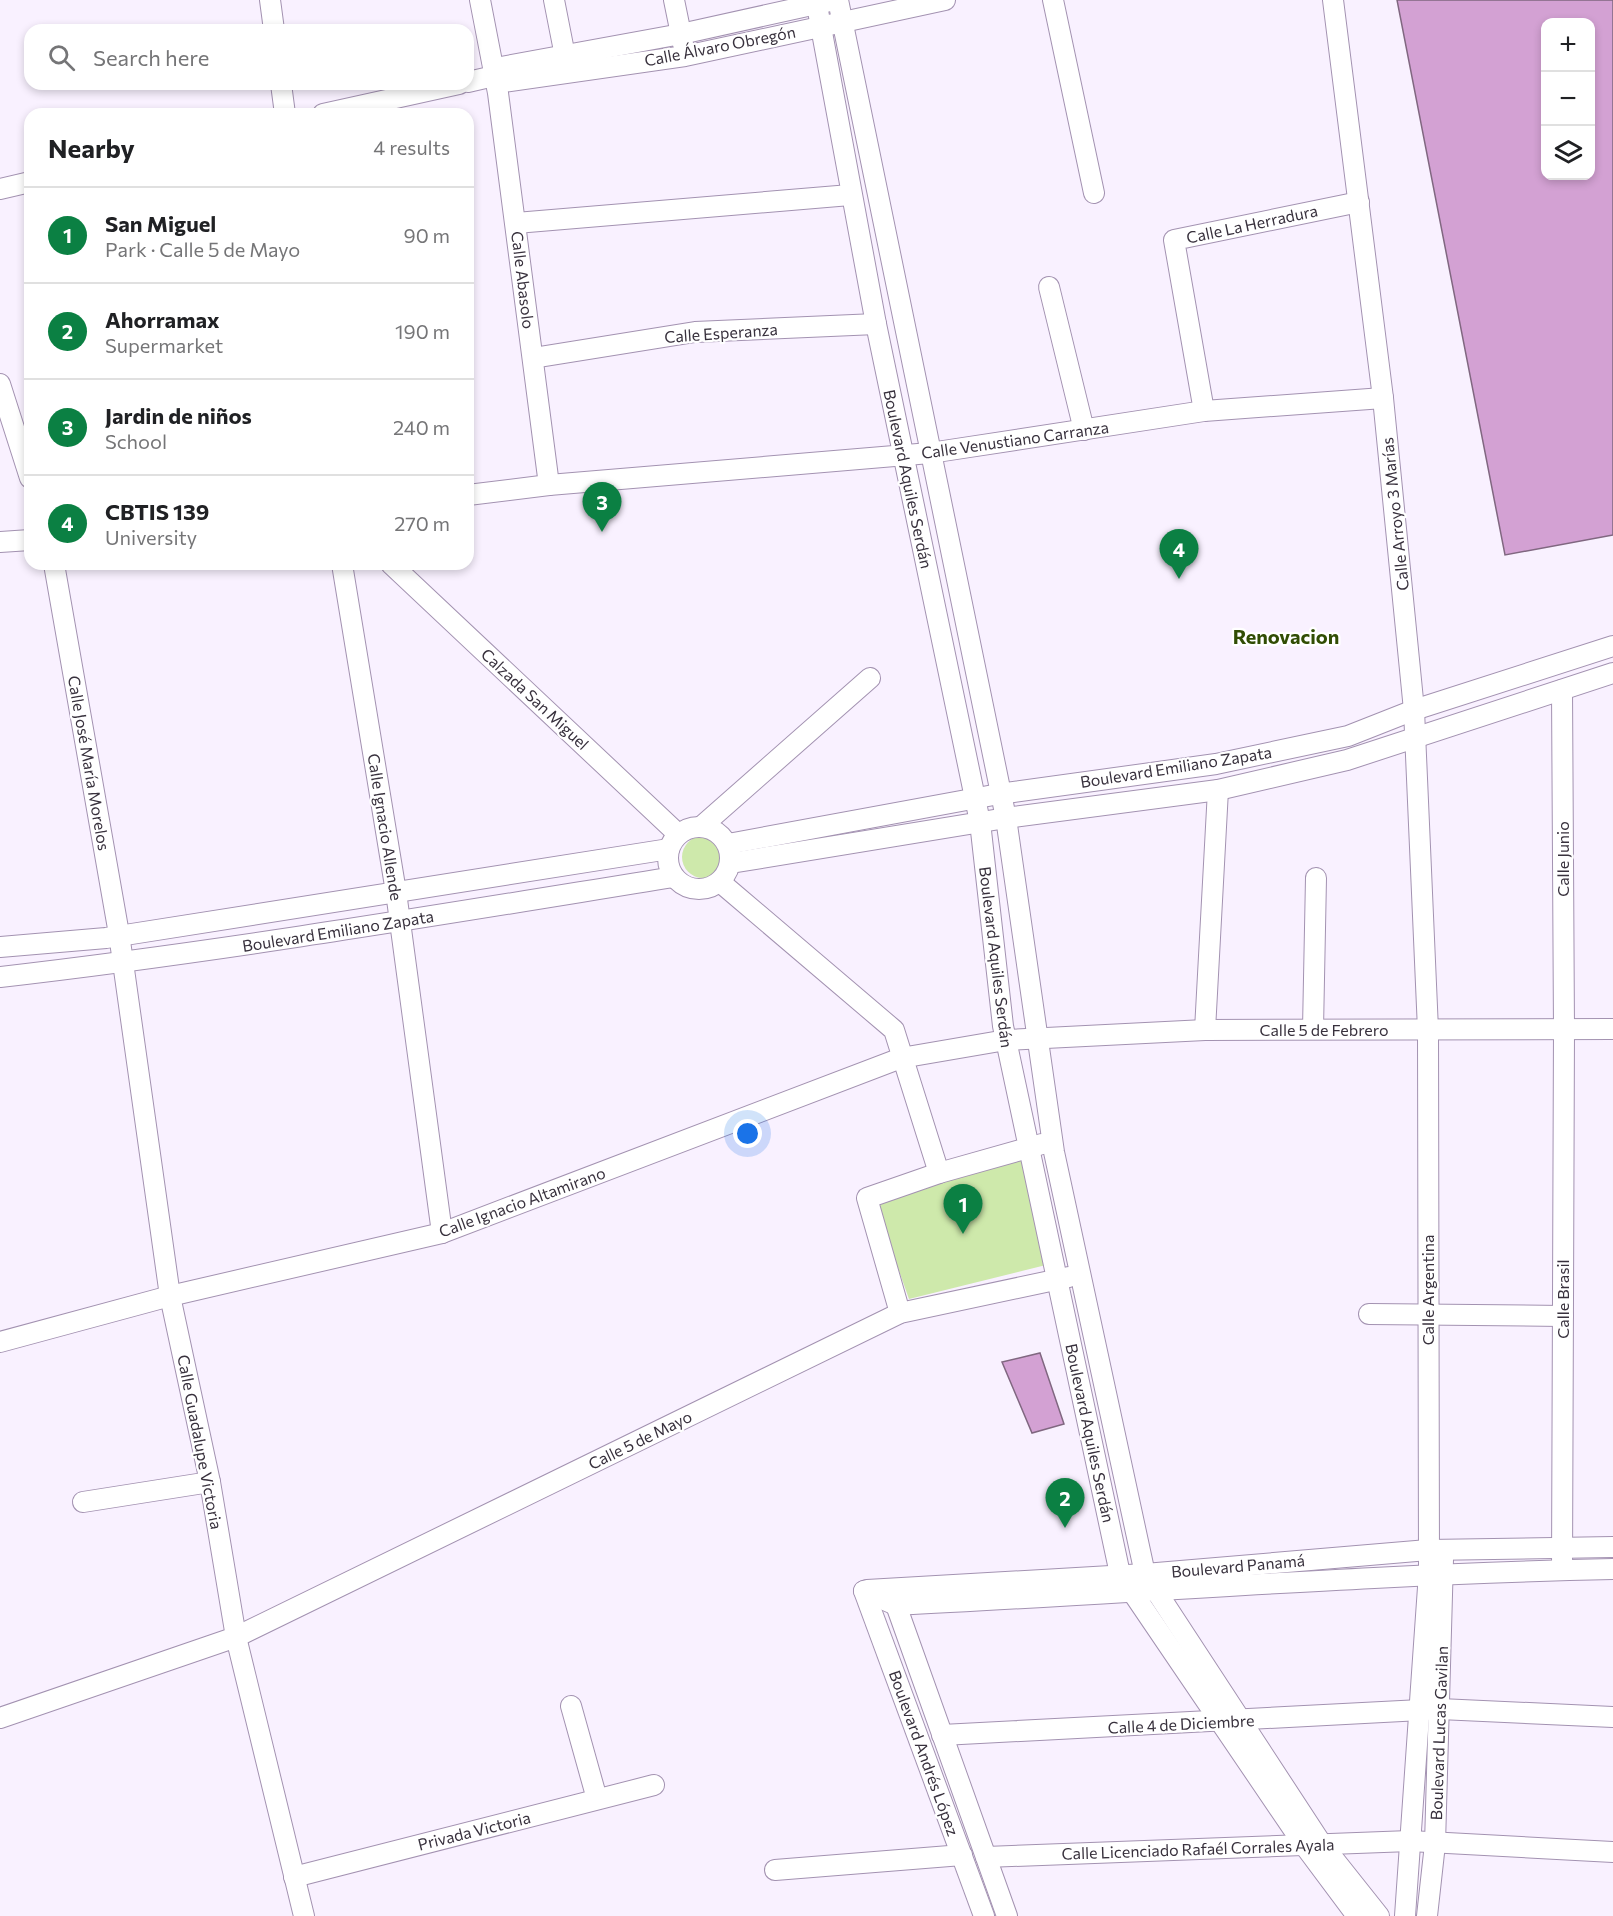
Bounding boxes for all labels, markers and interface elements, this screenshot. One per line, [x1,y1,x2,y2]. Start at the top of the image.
map controls [1541,18,1595,180]
button: + [1541,18,1595,72]
street label: Calle Álvaro Obregón [643,22,797,69]
search box [24,24,474,90]
icon: search [45,41,78,74]
text: Search here [93,44,209,71]
button: − [1541,72,1595,126]
button: layers [1541,126,1595,180]
text: Nearby [48,132,135,163]
text: 4 results [373,135,450,159]
street label: Calle La Herradura [1184,200,1319,247]
text: San Miguel [105,210,216,237]
text: 1 [63,223,72,247]
text: 90 m [404,223,450,247]
street label: Calle Abasolo [508,230,539,330]
text: Park · Calle 5 de Mayo [105,237,300,261]
text: Ahorramax [105,306,219,333]
text: 2 [62,319,73,343]
text: 190 m [395,319,450,343]
street label: Calle Esperanza [664,319,778,346]
text: Supermarket [105,333,223,357]
street label: Boulevard Aquiles Serdán [880,388,937,570]
text: Jardin de niños [105,402,252,429]
text: 3 [62,415,73,439]
text: 240 m [393,415,450,439]
street label: Calle Venustiano Carranza [920,417,1110,462]
text: School [105,429,167,453]
street label: Calle Arroyo 3 Marías [1377,436,1412,592]
pin: 3 [582,482,622,532]
text: CBTIS 139 [105,498,209,525]
text: 4 [61,511,74,535]
text: 270 m [394,511,450,535]
text: University [105,525,197,549]
pin: 4 [1160,530,1198,579]
district label: Renovacion [1233,624,1339,648]
street label: Calzada San Miguel [478,644,593,753]
street label: Calle José María Morelos [65,674,114,852]
street label: Boulevard Emiliano Zapata [1079,742,1273,791]
street label: Calle Ignacio Allende [364,752,407,902]
street label: Calle Junio [1553,821,1572,897]
street label: Boulevard Aquiles Serdán [976,865,1017,1049]
street label: Boulevard Emiliano Zapata [241,906,435,955]
street label: Calle 5 de Febrero [1260,1020,1388,1039]
your location [733,1119,762,1148]
street label: Calle Ignacio Altamirano [436,1163,608,1241]
pin: 1 [944,1184,982,1234]
street label: Calle Argentina [1418,1235,1437,1345]
street label: Calle Brasil [1553,1259,1572,1339]
street label: Boulevard Aquiles Serdán [1062,1342,1119,1524]
street label: Calle Guadalupe Victoria [174,1353,227,1531]
street label: Calle 5 de Mayo [585,1406,695,1473]
pin: 2 [1046,1478,1084,1528]
street label: Boulevard Panamá [1170,1550,1306,1581]
street label: Boulevard Lucas Gavilan [1426,1645,1451,1821]
street label: Boulevard Andrés López [886,1667,963,1838]
street label: Calle 4 de Diciembre [1107,1710,1255,1737]
street label: Privada Victoria [416,1807,532,1854]
street label: Calle Licenciado Rafaél Corrales Ayala [1061,1834,1335,1863]

